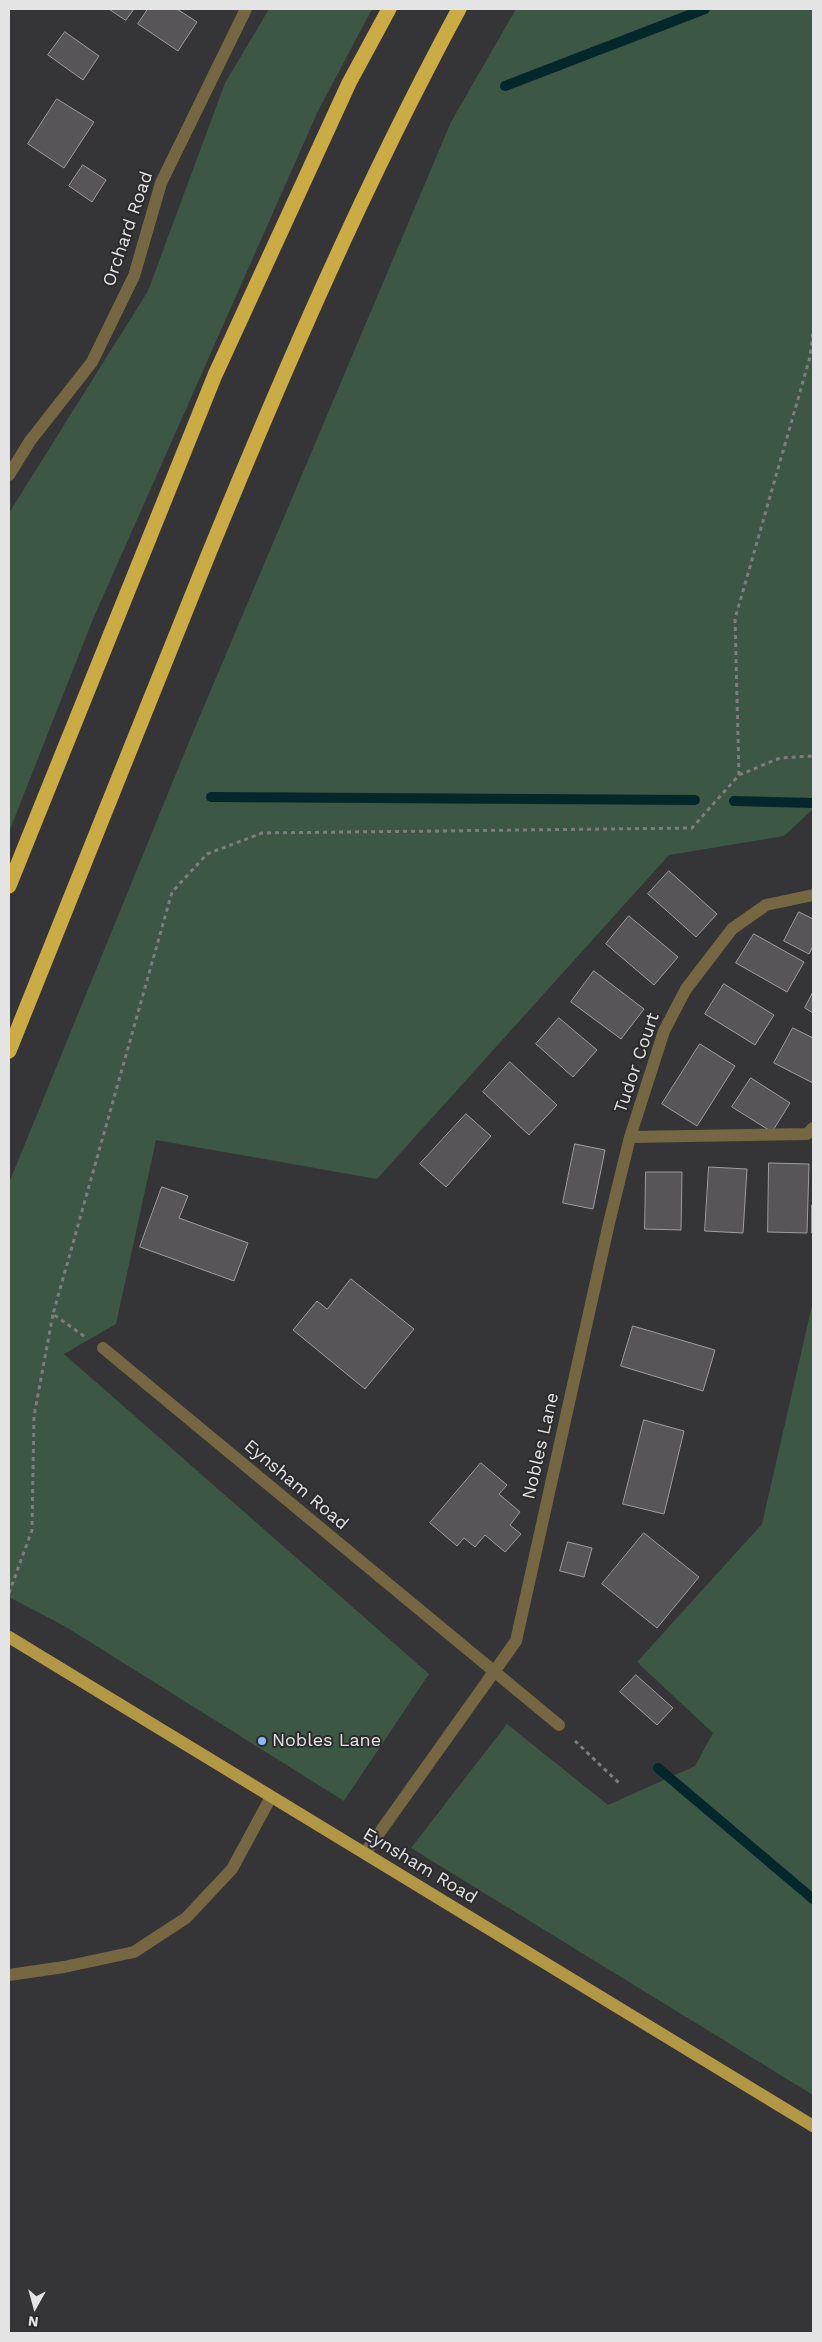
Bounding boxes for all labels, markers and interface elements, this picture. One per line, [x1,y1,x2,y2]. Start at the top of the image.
street label: Orchard Road [98,169,158,289]
street label: Tudor Court [610,1010,664,1116]
street label: Nobles Lane [518,1390,564,1502]
street label: Eynsham Road [240,1435,352,1535]
place label: Nobles Lane [272,1730,381,1752]
marker: Nobles Lane [256,1735,268,1747]
street label: Eynsham Road [359,1823,481,1909]
north arrow [10,2282,60,2332]
text: N [27,2313,39,2330]

